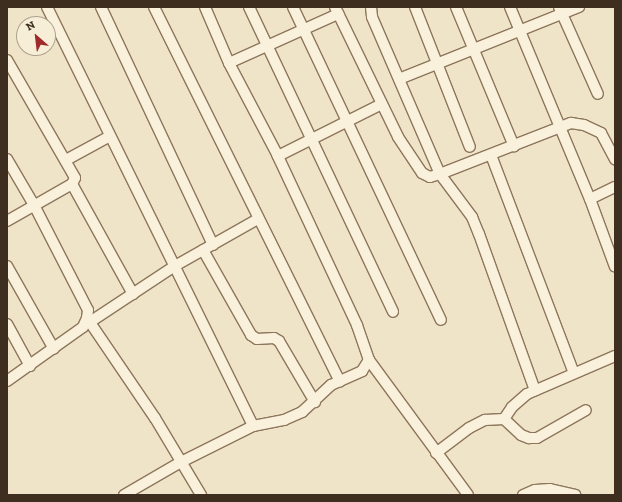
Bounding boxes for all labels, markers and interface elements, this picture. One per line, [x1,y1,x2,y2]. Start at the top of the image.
north arrow [16,16,56,56]
text: N [24,18,37,34]

